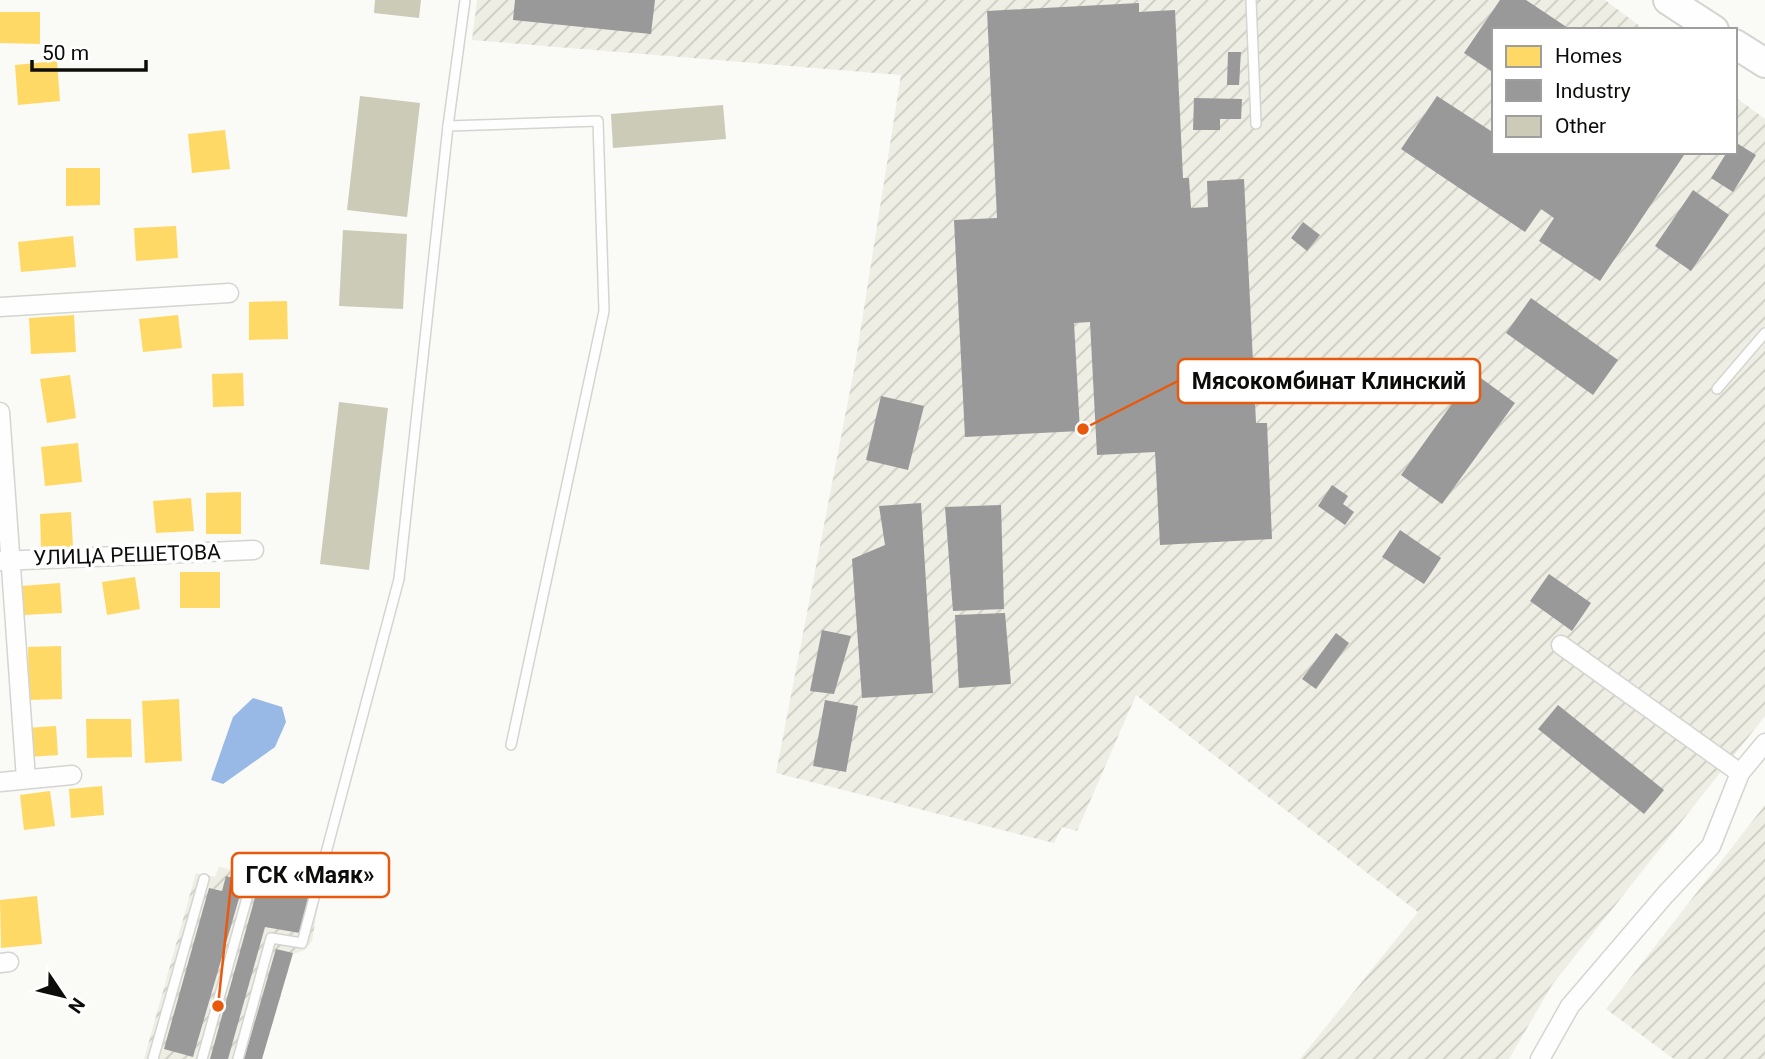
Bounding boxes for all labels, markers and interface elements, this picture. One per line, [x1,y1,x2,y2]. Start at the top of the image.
scale bar [32,28,145,72]
legend [1492,28,1737,154]
text: 50 m [42,41,89,65]
text: Homes [1555,44,1622,68]
text: Industry [1555,79,1631,103]
text: Other [1555,114,1606,138]
callout: Мясокомбинат Клинский [1178,359,1480,403]
text: Мясокомбинат Клинский [1192,368,1466,395]
street label: УЛИЦА РЕШЕТОВА [33,540,221,570]
callout: ГСК «Маяк» [232,853,389,897]
text: ГСК «Маяк» [246,862,374,889]
north arrow [28,961,98,1031]
text: N [63,993,90,1018]

